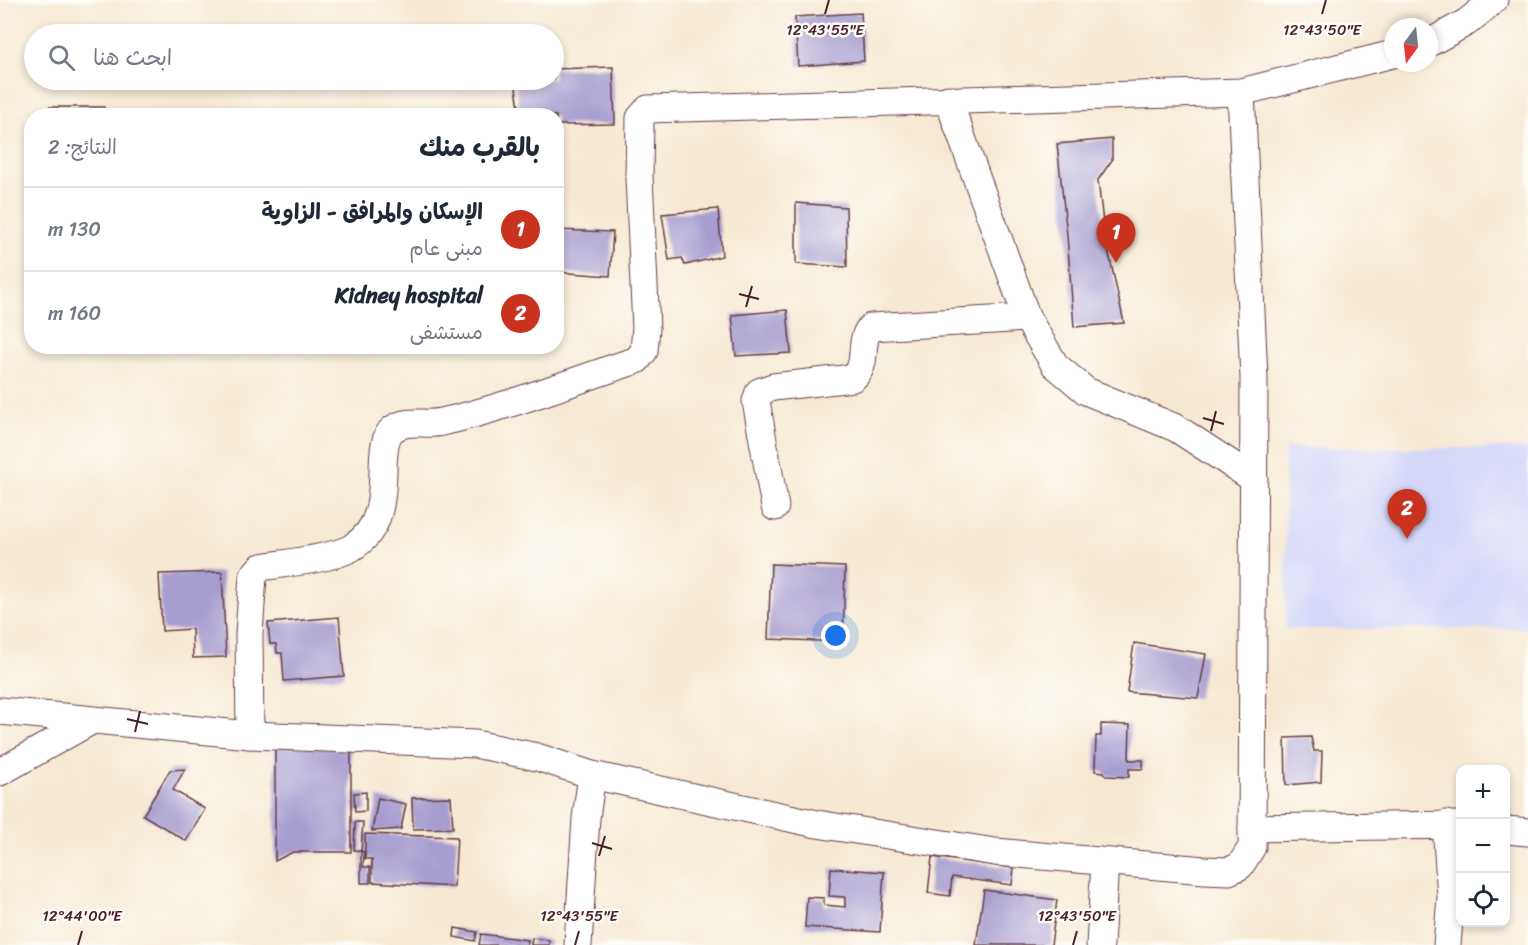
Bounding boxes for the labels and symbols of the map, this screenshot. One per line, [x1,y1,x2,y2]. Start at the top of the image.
text: 12°43'55"E [786,17,865,43]
text: 12°43'50"E [1283,17,1363,43]
north arrow [1384,18,1438,72]
pin: 1 [1096,214,1136,263]
pin: 2 [1388,490,1426,539]
your location [821,621,850,650]
text: 12°44'00"E [42,903,123,929]
text: 12°43'55"E [540,903,619,929]
text: 12°43'50"E [1038,903,1118,929]

